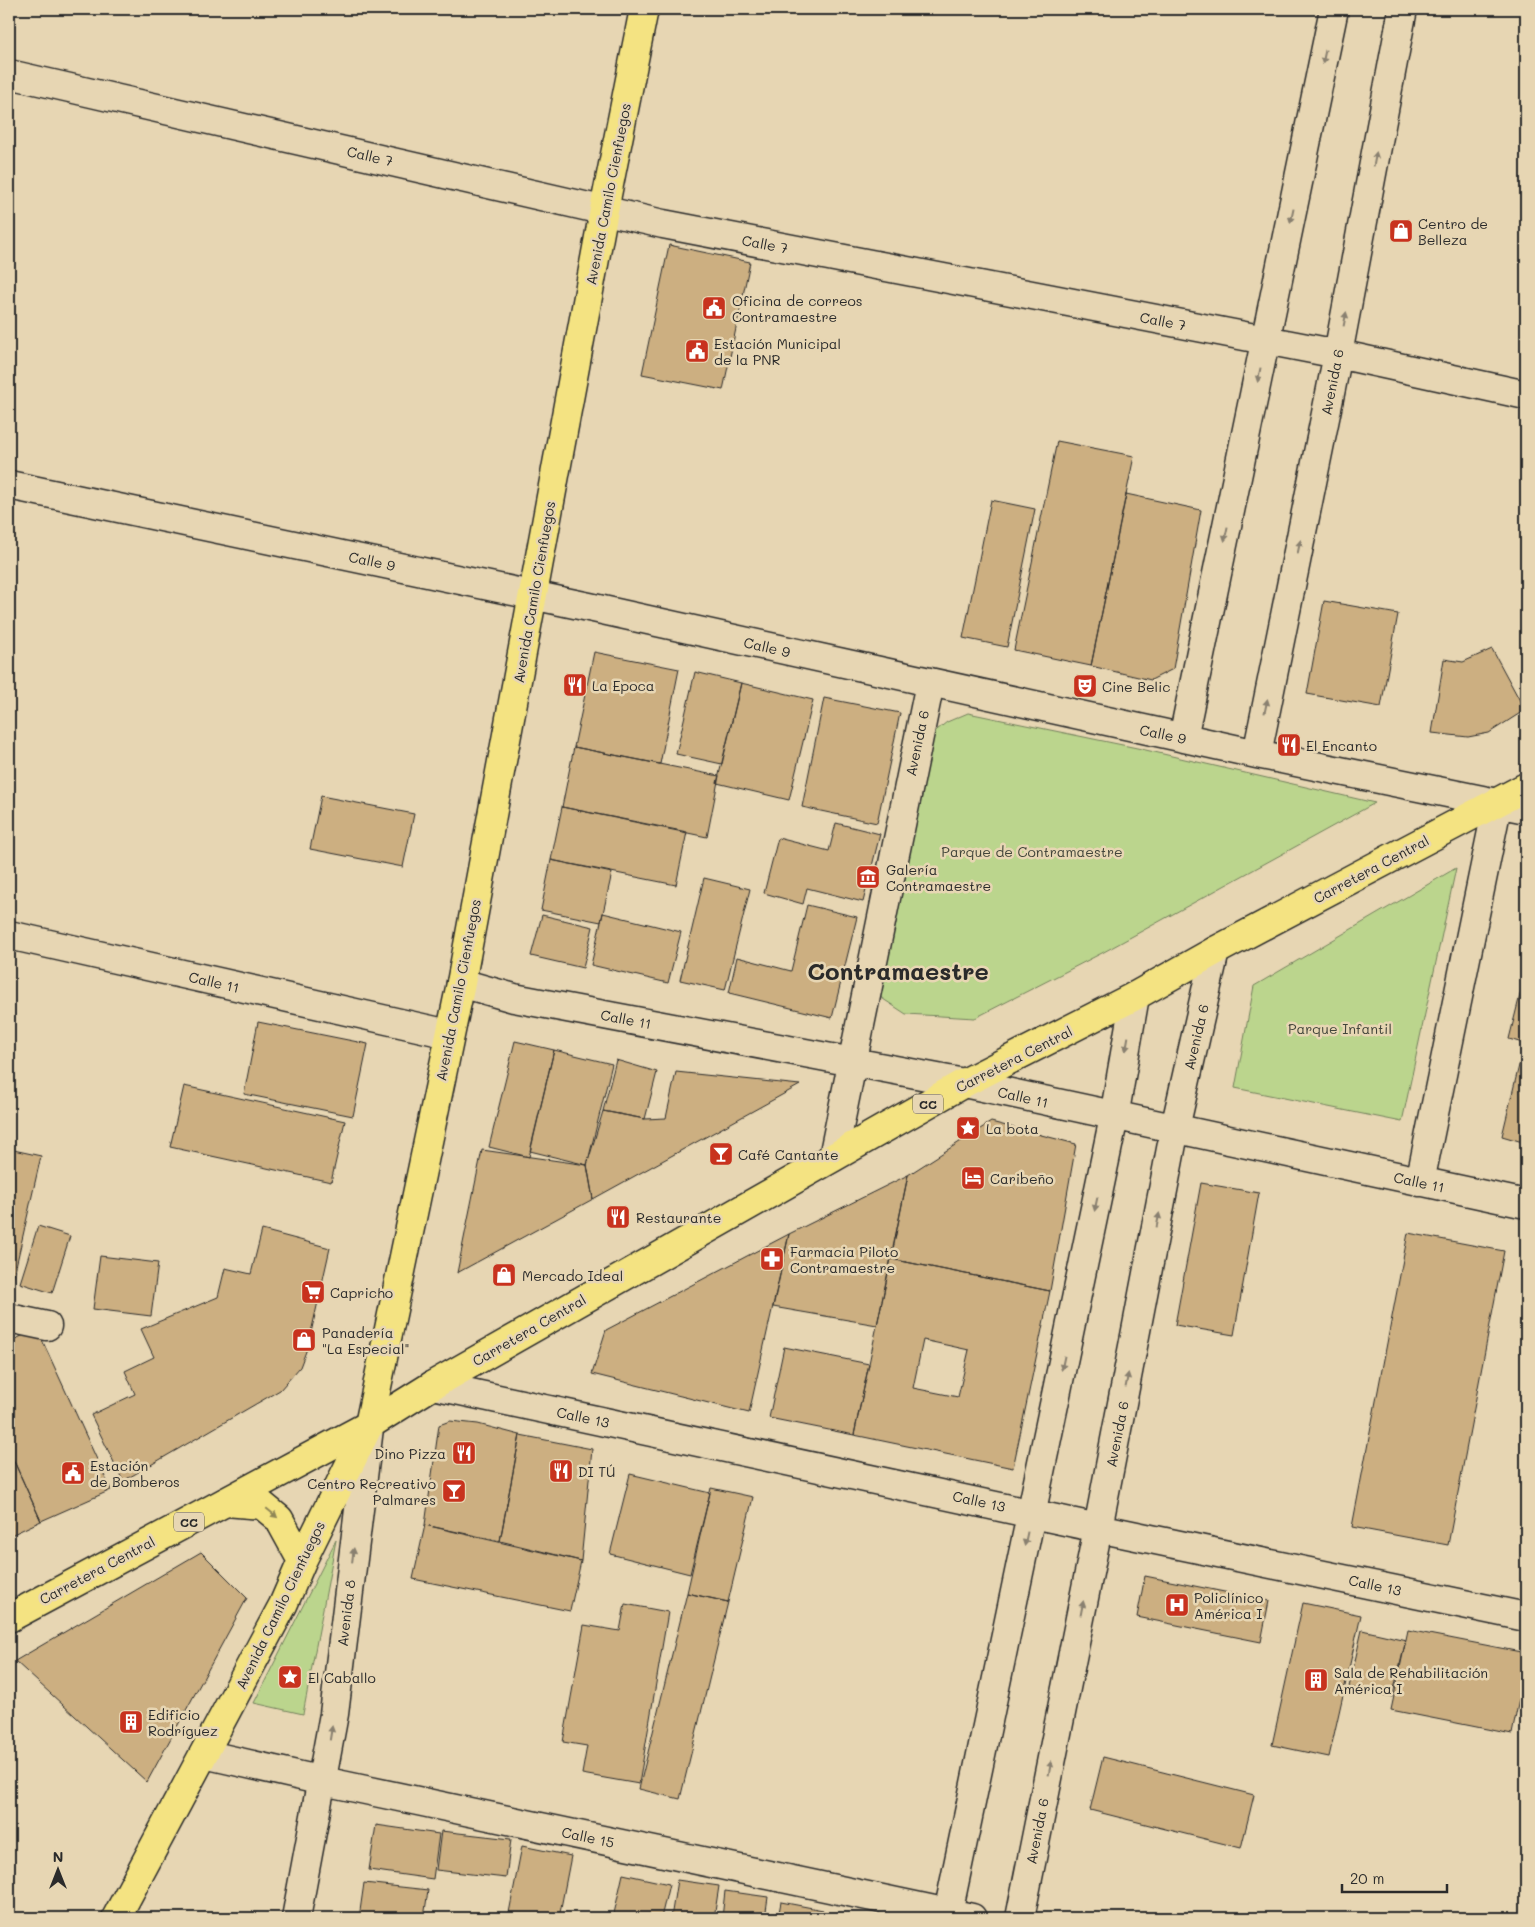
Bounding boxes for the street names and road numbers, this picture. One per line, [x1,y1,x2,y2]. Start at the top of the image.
street label: Avenida Camilo Cienfuegos [581,102,635,286]
street label: Calle 7 [345,141,395,171]
street label: Calle 7 [740,230,790,258]
street label: Calle 7 [1138,307,1188,335]
street label: Avenida 6 [1316,347,1348,417]
street label: Avenida Camilo Cienfuegos [509,499,559,685]
street label: Calle 9 [347,547,397,575]
street label: Calle 9 [742,632,792,662]
street label: Avenida 6 [901,708,933,778]
street label: Calle 9 [1138,720,1188,748]
street label: Carretera Central [1310,830,1432,908]
street label: Avenida Camilo Cienfuegos [431,898,485,1082]
street label: Calle 11 [187,967,241,997]
street label: Avenida 6 [1179,1002,1213,1072]
street label: Calle 11 [599,1005,653,1033]
street label: Carretera Central [953,1021,1075,1097]
street label: Calle 11 [996,1082,1050,1112]
road number: CC [913,1094,943,1114]
street label: Calle 11 [1392,1167,1446,1197]
street label: Carretera Central [469,1290,589,1370]
street label: Avenida 6 [1101,1399,1133,1469]
street label: Calle 13 [555,1402,611,1432]
street label: Calle 13 [951,1486,1007,1516]
road number: CC [174,1512,204,1531]
street label: Avenida Camilo Cienfuegos [231,1518,329,1692]
street label: Carretera Central [36,1531,158,1609]
street label: Calle 13 [1347,1570,1403,1600]
street label: Avenida 8 [332,1579,360,1647]
street label: Avenida 6 [1021,1796,1053,1866]
street label: Calle 15 [560,1822,616,1852]

